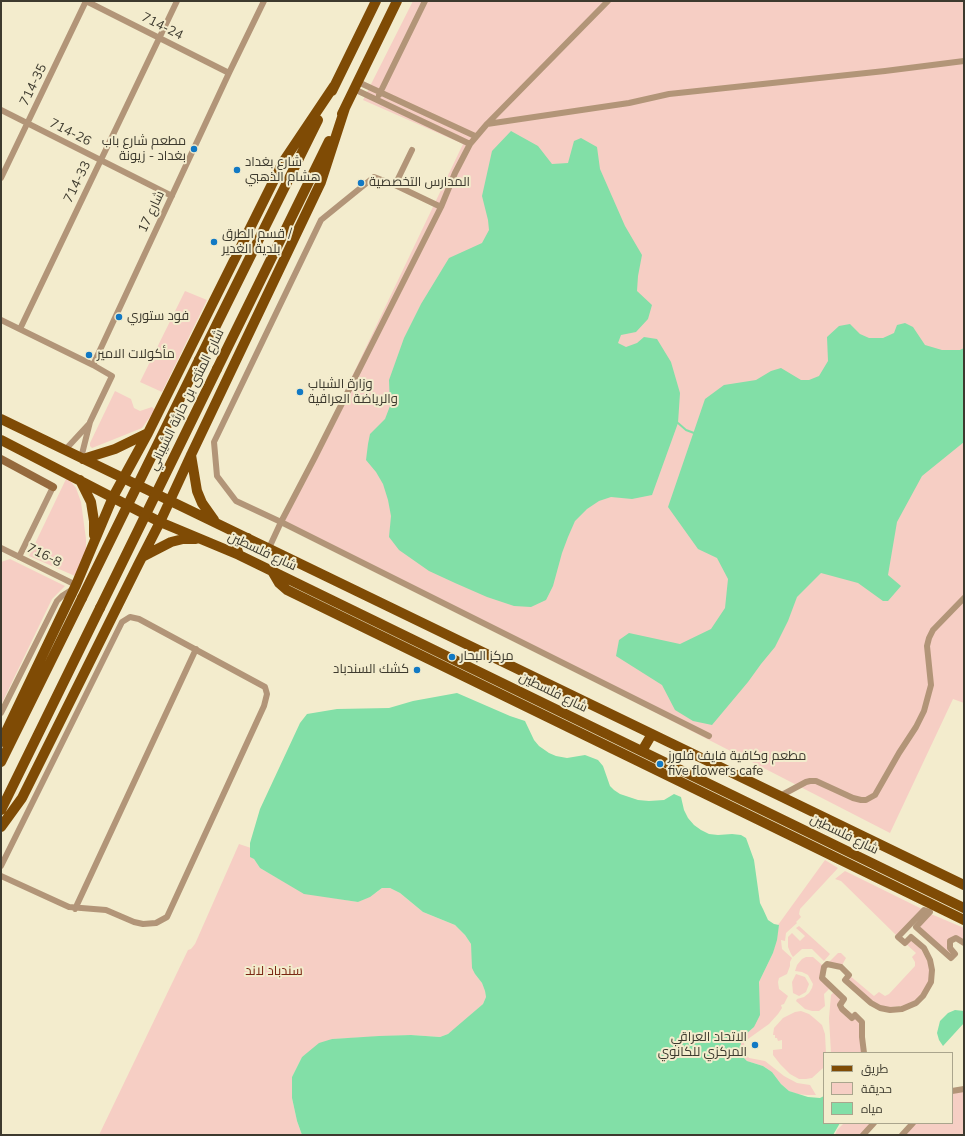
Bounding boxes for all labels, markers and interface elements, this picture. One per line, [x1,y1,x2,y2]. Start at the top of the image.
street label: 714-24 [139,10,185,44]
street label: 714-35 [17,62,51,108]
street label: 714-26 [47,116,93,150]
place label: مطعم شارع باب بغداد - زيونة [102,134,186,165]
marker: مطعم شارع باب بغداد - زيونة [189,144,199,154]
place label: شارع بغداد هشام الذهبي [245,155,321,186]
street label: 714-33 [61,159,95,205]
marker: شارع بغداد هشام الذهبي [232,165,242,175]
place label: المدارس التخصصية [369,175,470,191]
marker: المدارس التخصصية [356,178,366,188]
street label: شارع 17 [136,189,168,235]
place label: قسم الطرق / بلدية الغدير [222,227,292,258]
marker: قسم الطرق / بلدية الغدير [209,237,219,247]
place label: فود ستوري [127,309,189,325]
marker: فود ستوري [114,312,124,322]
street label: شارع المثنى بن حارثة الشيباني [146,327,228,473]
place label: مأكولات الامير [97,347,175,363]
marker: مأكولات الامير [84,350,94,360]
place label: وزارة الشباب والرياضة العراقية [308,377,398,408]
marker: وزارة الشباب والرياضة العراقية [295,387,305,397]
street label: شارع فلسطين [225,529,299,575]
street label: 716-8 [24,541,64,571]
place label: مركز البحار [460,649,514,665]
marker: مركز البحار [447,652,457,662]
place label: كشك السندباد [333,662,409,678]
marker: كشك السندباد [412,665,422,675]
street label: شارع فلسطين [516,670,590,716]
place label: مطعم وكافية فايف فلورز five flowers cafe [668,749,806,780]
marker: مطعم وكافية فايف فلورز five flowers cafe [655,759,665,769]
street label: شارع فلسطين [807,812,881,858]
park label: سندباد لاند [245,964,303,980]
place label: الاتحاد العراقي المركزي للكانوي [658,1030,747,1061]
marker: الاتحاد العراقي المركزي للكانوي [750,1040,760,1050]
legend [823,1052,953,1124]
text: طريق [861,1061,888,1077]
text: حديقة [861,1081,892,1097]
text: مياه [861,1101,883,1117]

